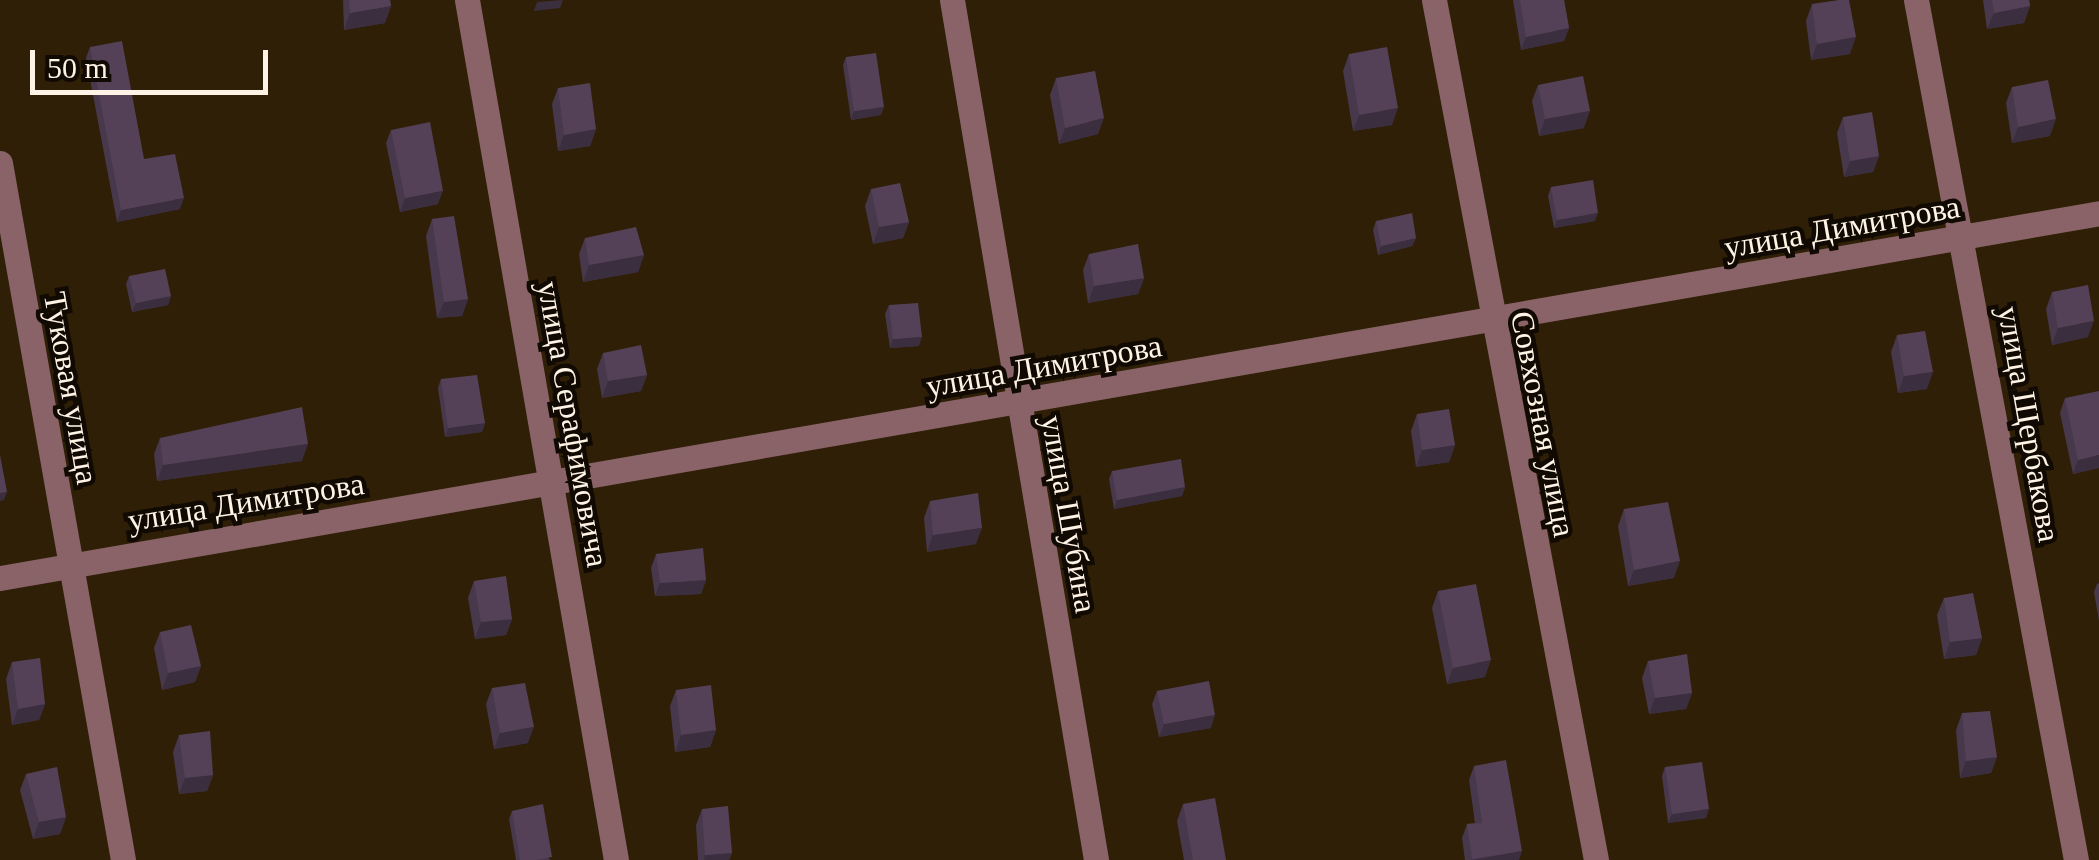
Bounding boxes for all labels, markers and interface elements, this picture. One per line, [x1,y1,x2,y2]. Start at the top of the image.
scale bar [35,30,272,92]
text: 50 m [47,51,108,84]
street label: улица Димитрова [1721,187,1963,267]
street label: улица Серафимовича [529,278,617,570]
street label: Туковая улица [35,289,107,487]
street label: улица Щербакова [1989,303,2069,545]
street label: Совхозная улица [1502,308,1584,540]
street label: улица Димитрова [923,326,1165,406]
street label: улица Шубина [1033,412,1105,616]
street label: улица Димитрова [125,464,367,540]

